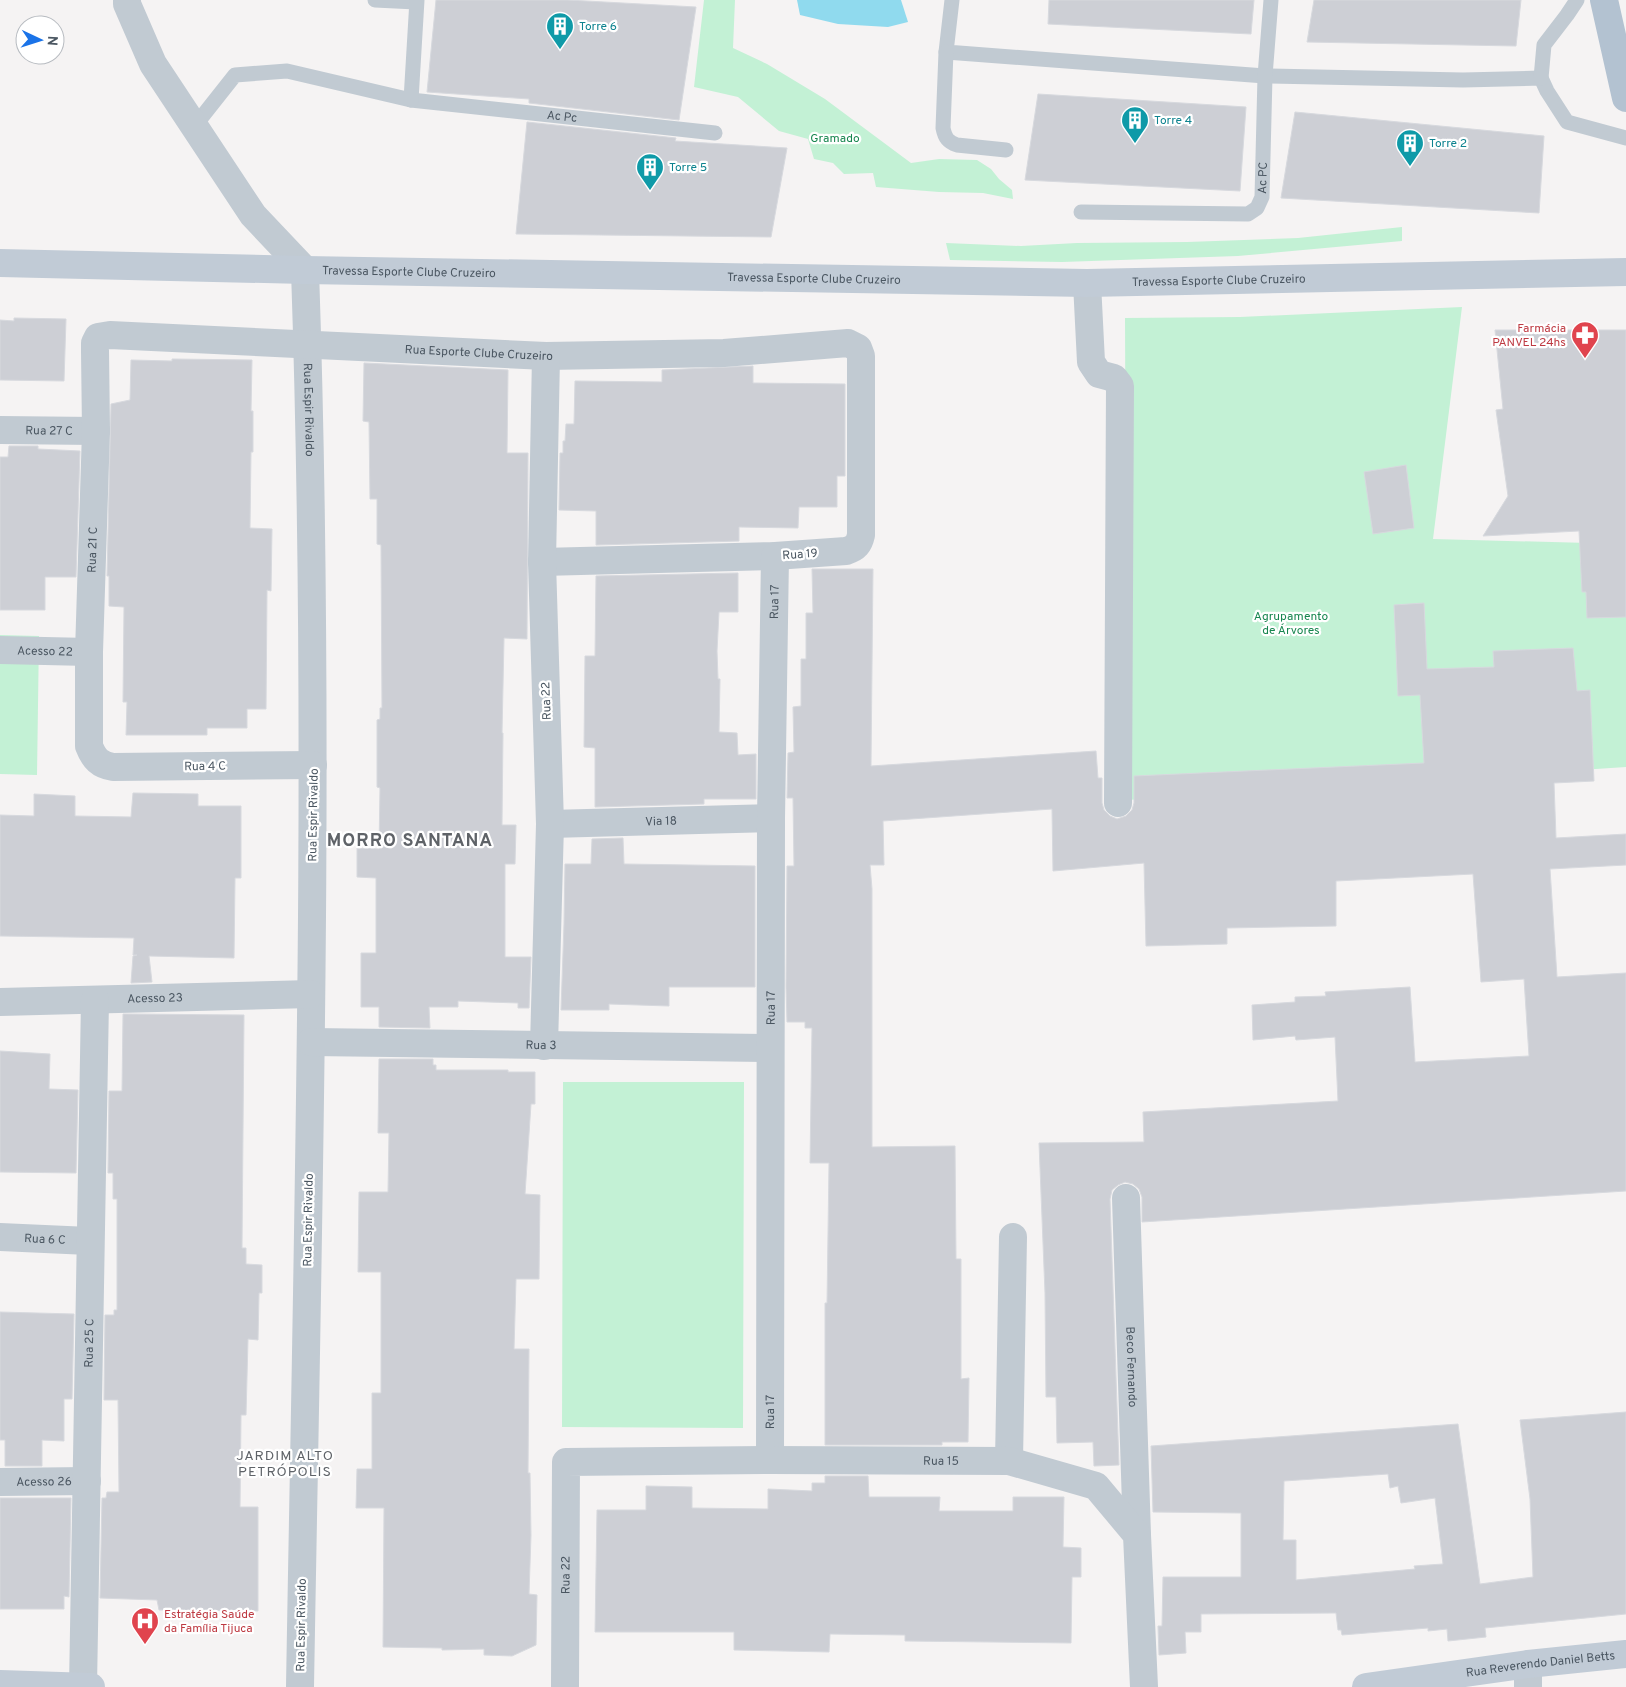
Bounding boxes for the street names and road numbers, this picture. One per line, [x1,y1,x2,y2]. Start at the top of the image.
street label: Ac Pc [546,108,578,127]
street label: Ac PC [1255,161,1272,194]
street label: Travessa Esporte Clube Cruzeiro [322,263,496,282]
street label: Travessa Esporte Clube Cruzeiro [727,270,901,289]
street label: Travessa Esporte Clube Cruzeiro [1132,272,1306,291]
street label: Rua Esporte Clube Cruzeiro [404,342,553,365]
street label: Rua Espir Rivaldo [299,363,317,457]
street label: Rua 27 C [25,423,73,440]
street label: Rua 21 C [85,526,102,573]
street label: Rua 19 [782,546,818,564]
street label: Rua 17 [767,585,784,619]
street label: Acesso 22 [17,643,73,661]
street label: Rua 22 [538,681,556,720]
street label: Rua 4 C [184,759,226,775]
street label: Rua Espir Rivaldo [305,768,323,862]
street label: Via 18 [645,814,677,830]
street label: Acesso 23 [127,990,183,1008]
street label: Rua 17 [764,991,780,1025]
street label: Rua 3 [525,1038,557,1054]
street label: Rua Espir Rivaldo [300,1173,318,1267]
street label: Rua 6 C [24,1231,66,1249]
street label: Rua 25 C [82,1318,98,1368]
street label: Beco Fernando [1121,1326,1140,1408]
street label: Rua 17 [763,1395,779,1429]
street label: Rua 15 [923,1454,959,1470]
street label: Acesso 26 [16,1474,72,1491]
street label: Rua 22 [558,1556,575,1594]
street label: Rua Espir Rivaldo [293,1578,311,1672]
street label: Rua Reverendo Daniel Betts [1465,1648,1616,1682]

